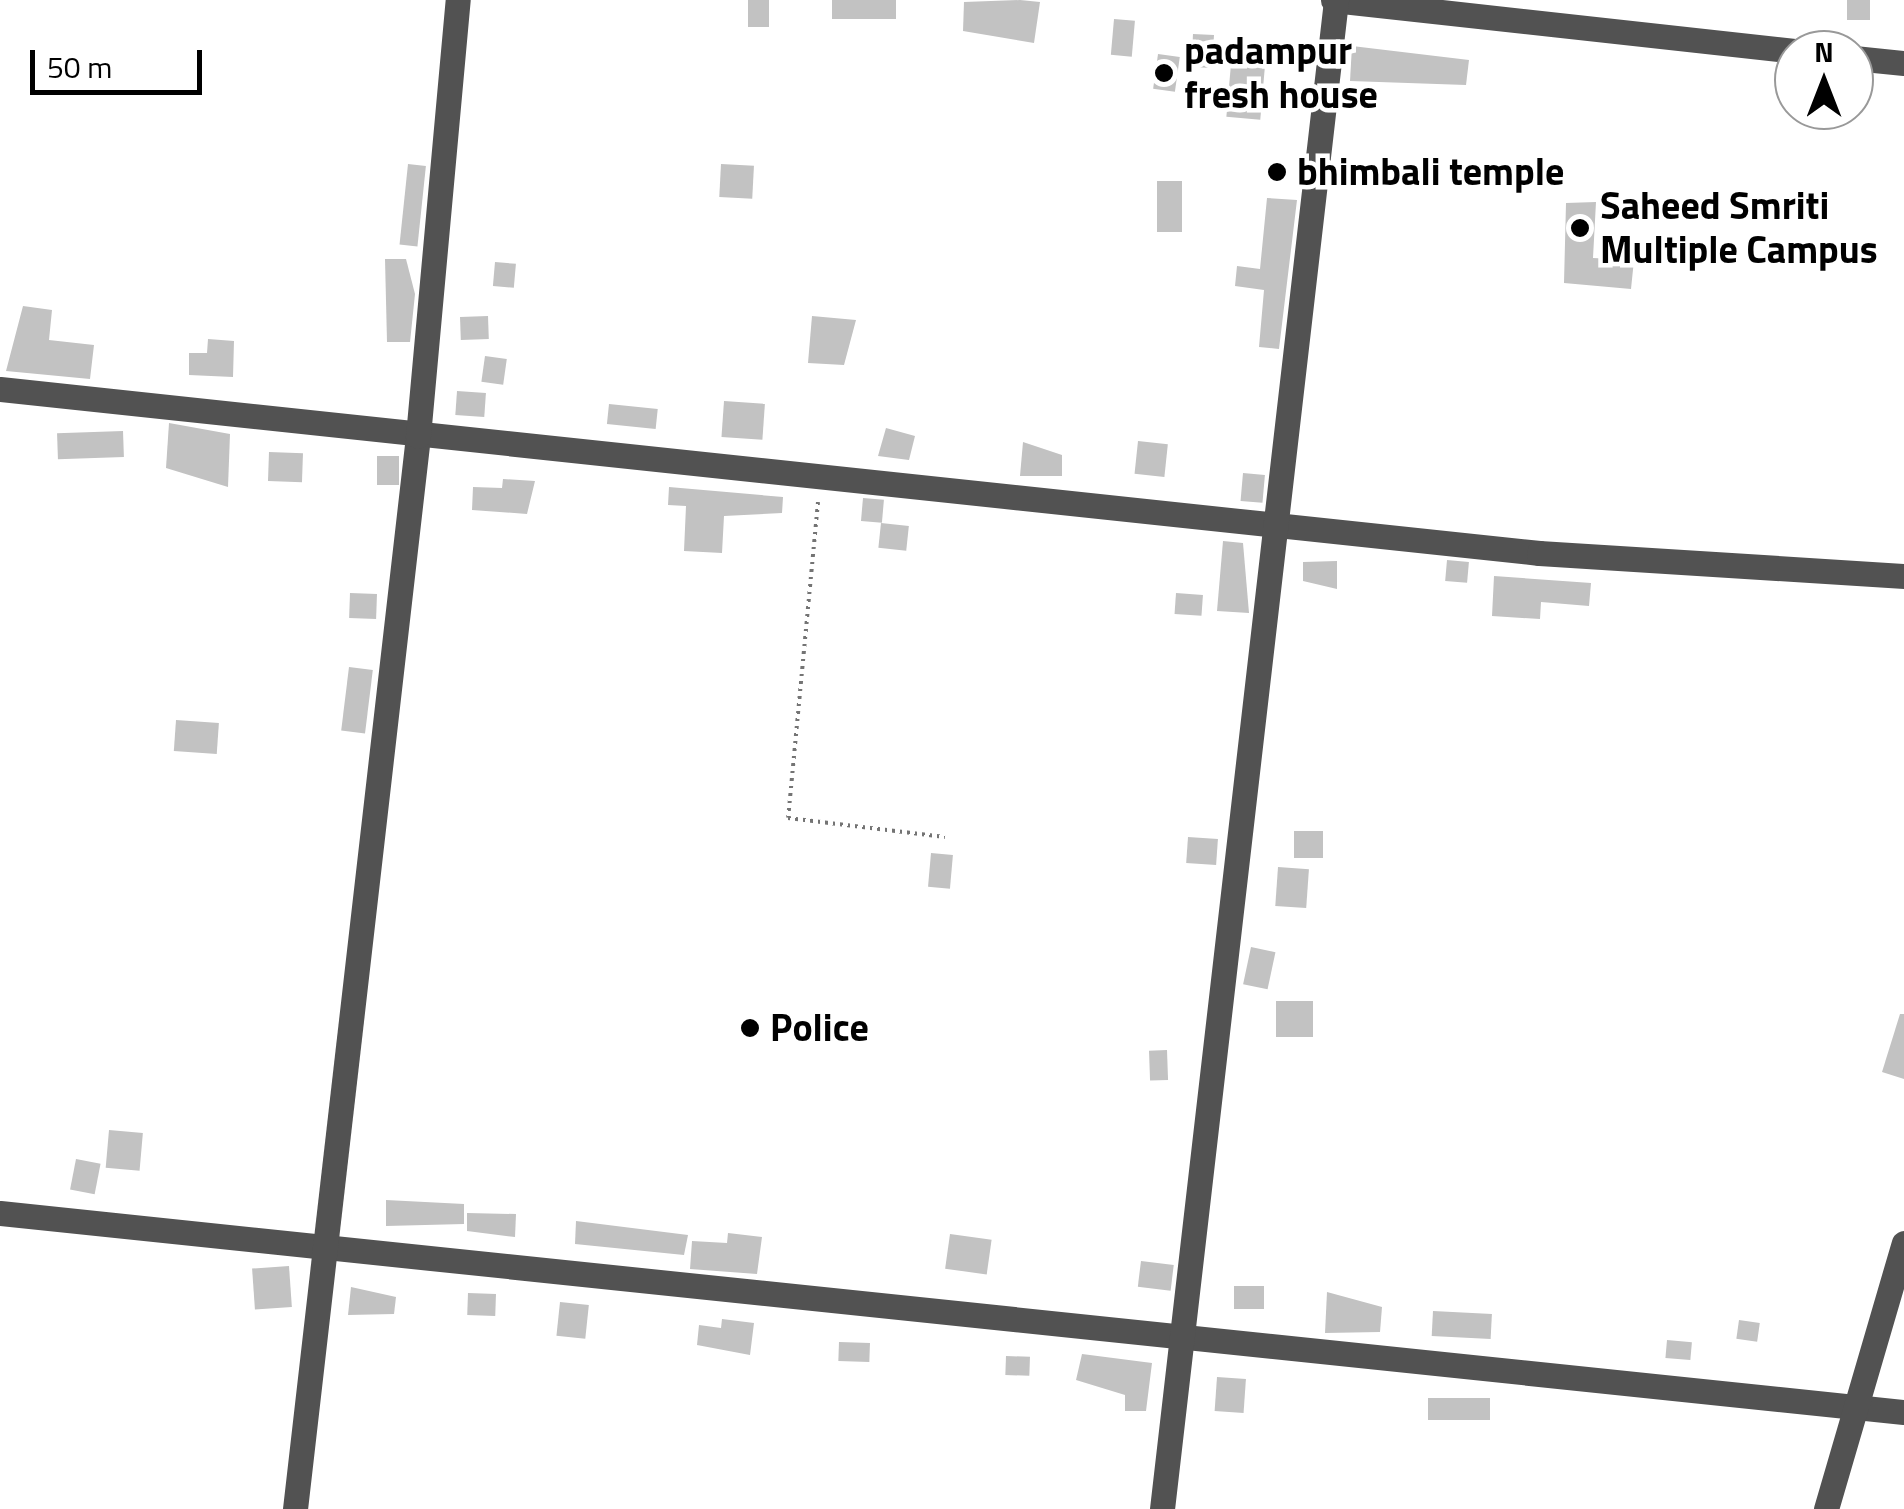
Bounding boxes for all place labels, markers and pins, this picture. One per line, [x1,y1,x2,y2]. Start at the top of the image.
place label: padampur fresh house [1184,28,1378,117]
marker: padampur fresh house [1153,62,1175,84]
place label: bhimbali temple [1297,149,1564,195]
marker: bhimbali temple [1266,161,1288,183]
place label: Saheed Smriti Multiple Campus [1600,183,1878,272]
marker: Saheed Smriti Multiple Campus [1569,217,1591,239]
place label: Police [770,1005,869,1051]
marker: Police [739,1017,761,1039]

